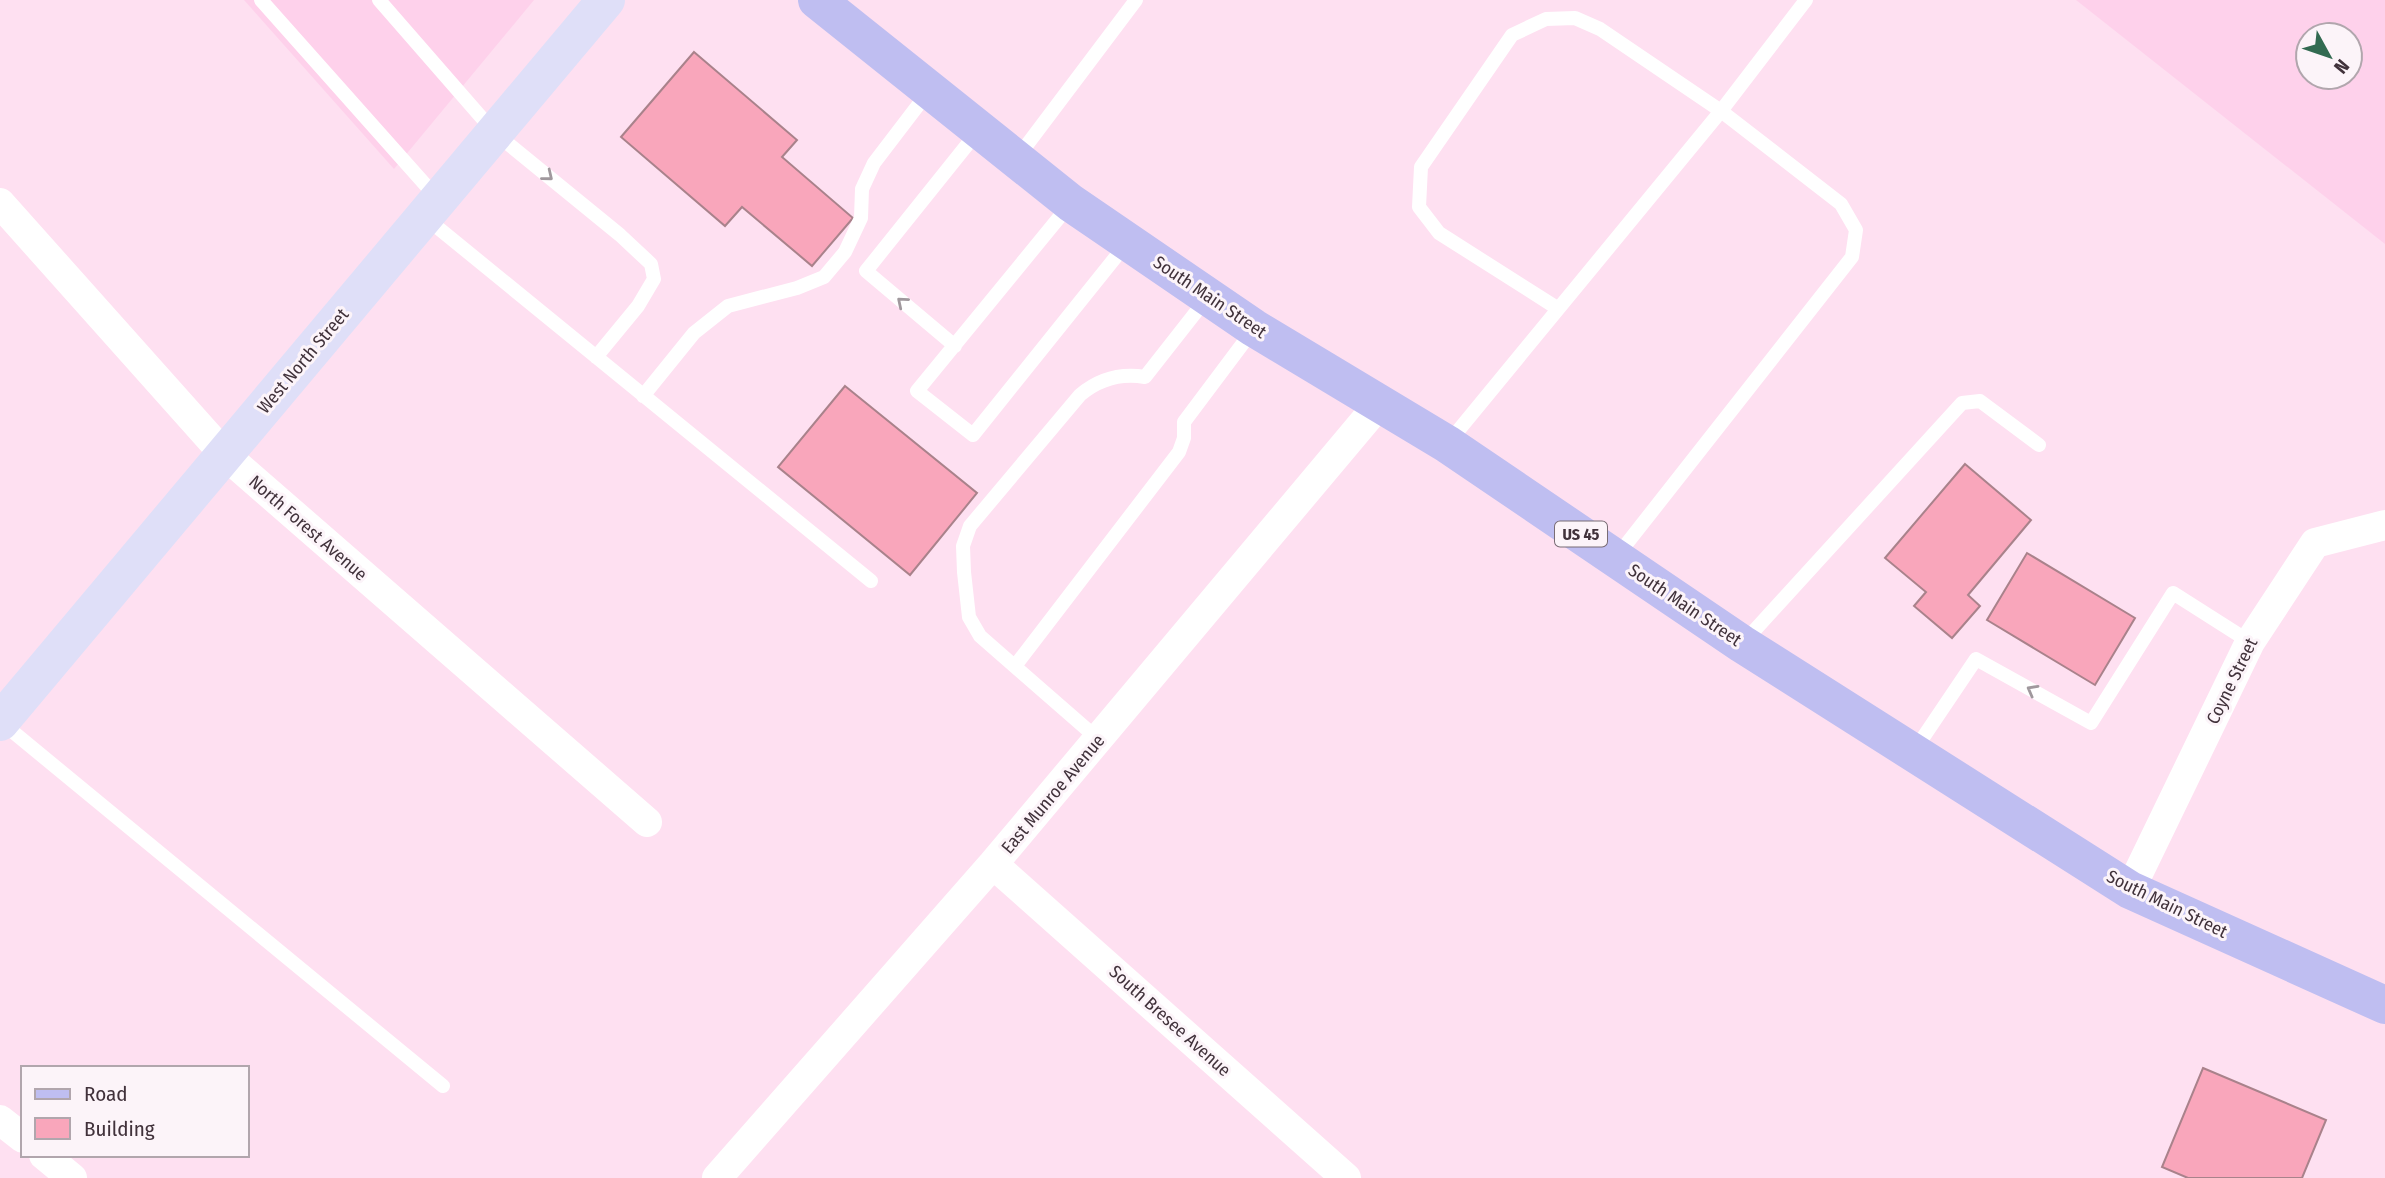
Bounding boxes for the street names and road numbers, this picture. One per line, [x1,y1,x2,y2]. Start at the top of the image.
street label: South Main Street [1149,251,1271,343]
street label: West North Street [253,304,353,418]
street label: North Forest Avenue [244,471,372,585]
road number: US 45 [1555,522,1607,547]
street label: South Main Street [1624,559,1746,651]
street label: Coyne Street [2202,634,2262,728]
street label: East Munroe Avenue [997,730,1109,858]
street label: South Main Street [2103,865,2231,943]
street label: South Bresee Avenue [1105,961,1235,1081]

